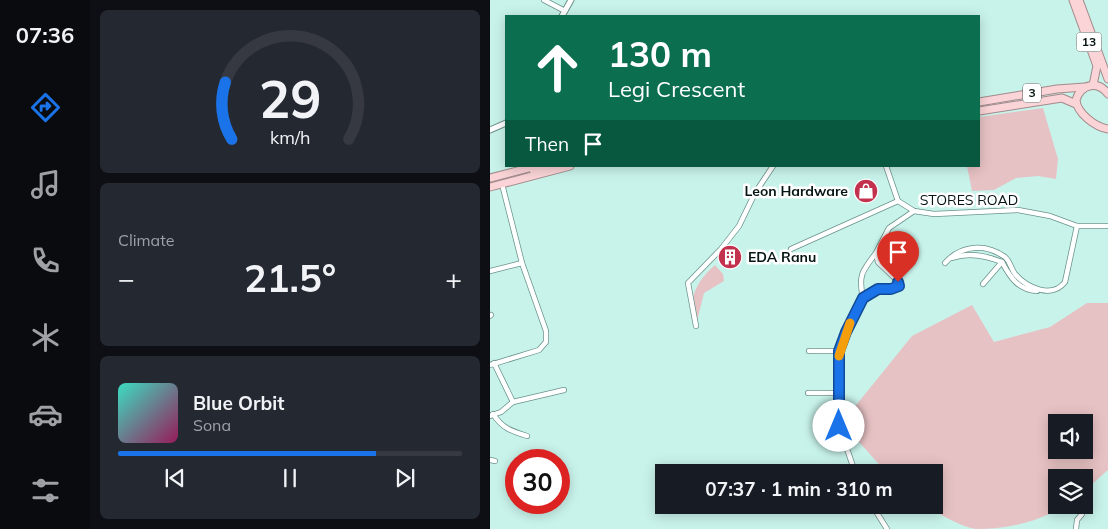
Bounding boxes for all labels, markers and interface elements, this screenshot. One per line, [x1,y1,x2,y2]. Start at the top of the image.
text: 07:36 [16,21,74,49]
text: 130 m [608,32,712,76]
road number: 13 [1076,32,1102,52]
icon: ahead [525,35,590,100]
text: 29 [259,66,321,131]
text: Legi Crescent [608,75,745,103]
road number: 3 [1023,84,1041,102]
icon: directions [28,90,63,125]
text: km/h [270,126,310,148]
icon: arrive [579,130,607,158]
text: Then [525,132,569,156]
icon: music [28,167,63,202]
shop icon: Leon Hardware [853,178,879,204]
place label: Leon Hardware [744,182,848,200]
street label: STORES ROAD [920,191,1018,209]
text: Climate [118,230,174,250]
pin [877,231,919,282]
icon: arrive [884,238,912,266]
icon: phone [28,243,63,278]
building icon: EDA Ranu [717,244,743,270]
place label: EDA Ranu [748,248,816,266]
text: 21.5° [244,254,336,302]
text: − [118,261,135,296]
text: + [445,261,462,296]
icon: climate [28,320,63,355]
text: Blue Orbit [193,391,284,415]
icon: car [28,397,63,432]
position arrow [812,399,864,451]
map controls [1048,414,1093,514]
button: sound [1048,414,1093,459]
text: Sona [193,415,231,435]
speed limit sign: 30 [505,449,570,514]
icon: previous [161,464,189,492]
icon: pause [276,464,304,492]
icon: next [391,464,419,492]
button: layers [1048,469,1093,514]
icon: filters [28,473,63,508]
text: 07:37 · 1 min · 310 m [705,477,893,501]

